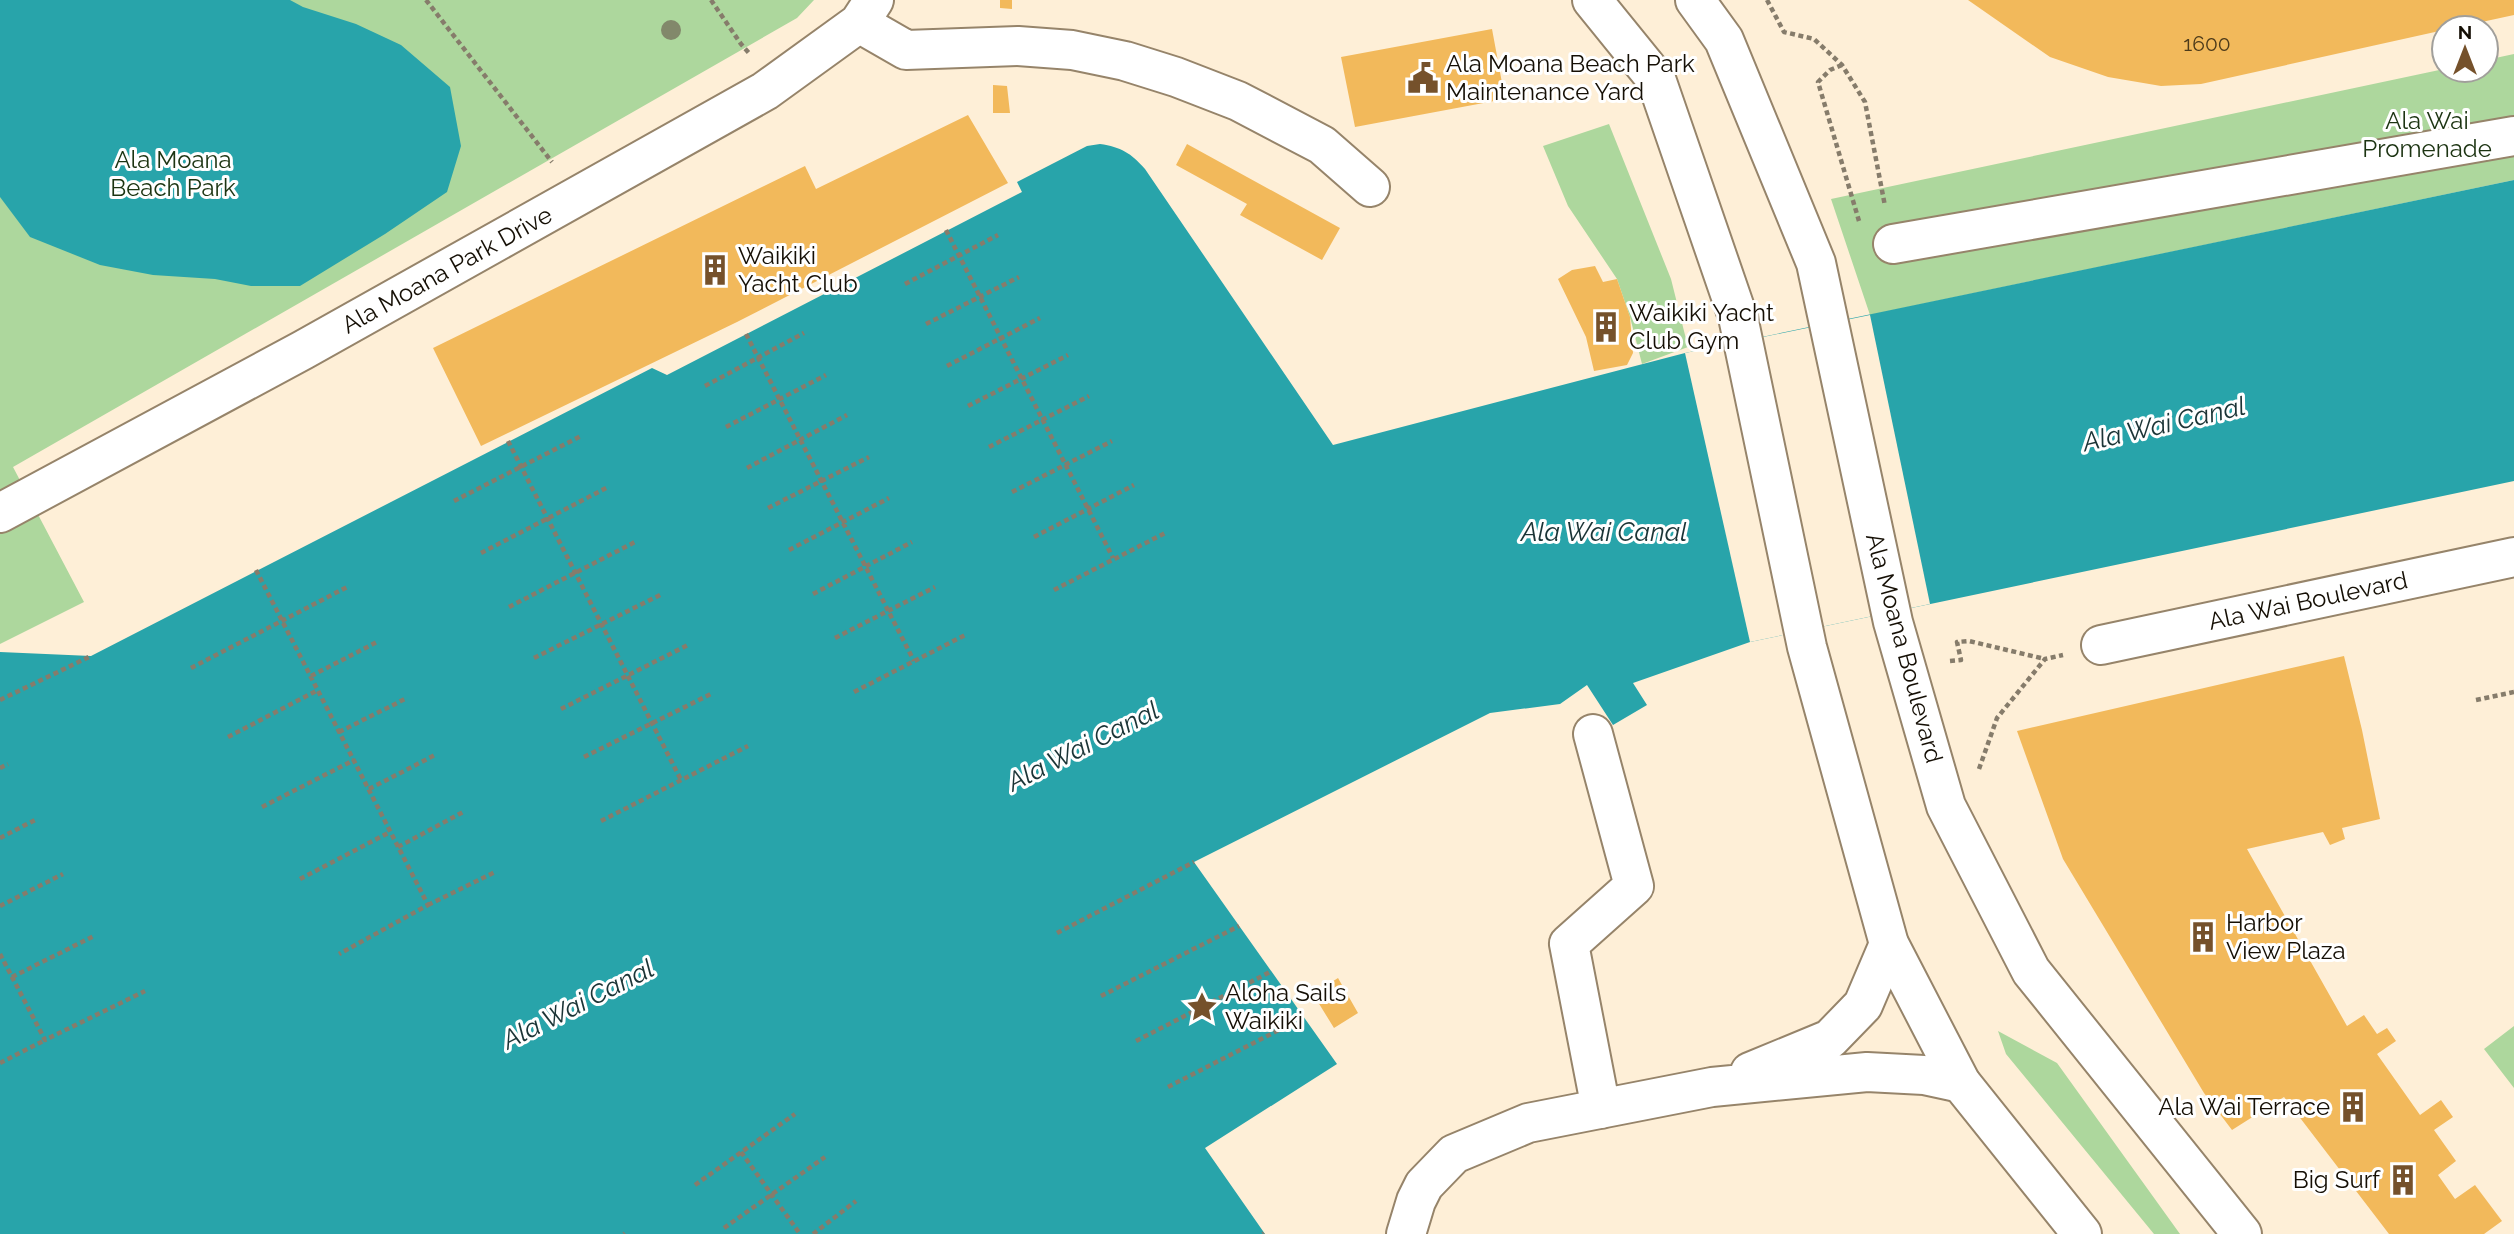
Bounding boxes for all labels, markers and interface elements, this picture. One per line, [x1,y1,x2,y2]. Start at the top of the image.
north arrow [2430,14,2500,84]
text: N [2458,21,2472,43]
house number: 1600 [2183,31,2231,56]
place label: Ala Moana Beach Park Maintenance Yard [1446,49,1695,106]
public building icon: Ala Moana Beach Park Maintenance Yard [1406,61,1440,95]
park label: Ala Wai Promenade [2362,106,2492,163]
park label: Ala Moana Beach Park [110,145,236,202]
street label: Ala Moana Park Drive [337,200,557,339]
place label: Waikiki Yacht Club [738,241,858,298]
building icon: Waikiki Yacht Club [698,253,732,287]
place label: Waikiki Yacht Club Gym [1629,298,1774,355]
building icon: Waikiki Yacht Club Gym [1589,310,1623,344]
water label: Ala Wai Canal [2078,391,2248,458]
water label: Ala Wai Canal [1519,517,1687,547]
street label: Ala Moana Boulevard [1860,530,1949,766]
street label: Ala Wai Boulevard [2206,565,2410,636]
water label: Ala Wai Canal [1000,695,1164,798]
place label: Harbor View Plaza [2226,908,2346,965]
building icon: Harbor View Plaza [2186,920,2220,954]
water label: Ala Wai Canal [495,953,659,1056]
place label: Aloha Sails Waikiki [1225,978,1346,1035]
place icon: Aloha Sails Waikiki [1185,990,1219,1024]
building icon: Ala Wai Terrace [2336,1090,2370,1124]
place label: Ala Wai Terrace [2158,1092,2330,1121]
building icon: Big Surf [2386,1163,2420,1197]
place label: Big Surf [2293,1165,2381,1194]

